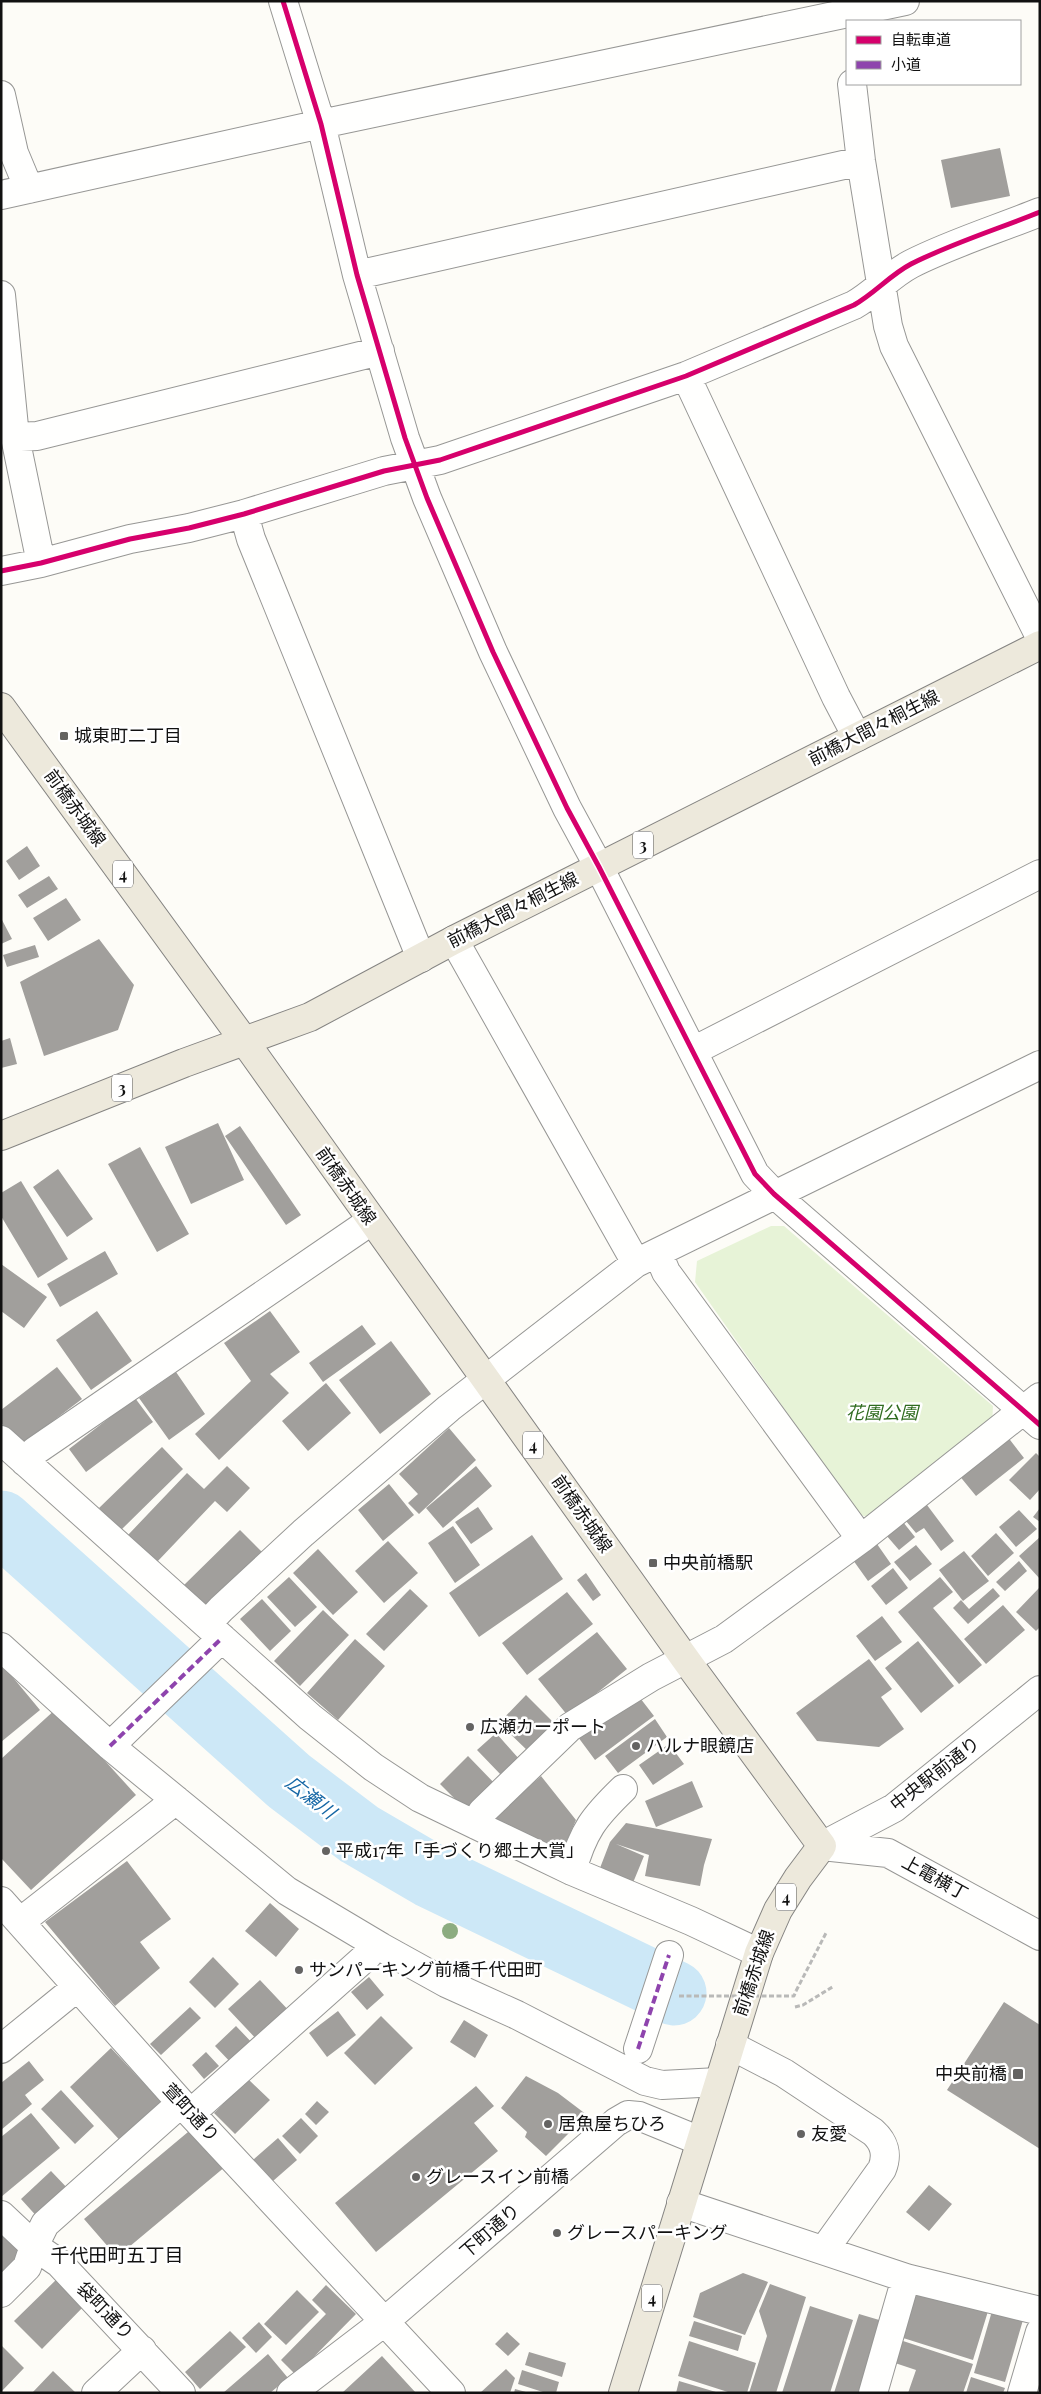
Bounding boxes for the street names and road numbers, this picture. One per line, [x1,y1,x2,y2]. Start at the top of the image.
street label: 前橋大間々桐生線 [804,684,943,770]
street label: 前橋赤城線 [40,764,112,851]
road number: 3 [633,832,653,858]
road number: 4 [113,861,133,888]
street label: 前橋大間々桐生線 [443,866,582,952]
road number: 3 [112,1074,132,1102]
street label: 前橋赤城線 [311,1142,382,1229]
road number: 4 [523,1432,543,1458]
street label: 前橋赤城線 [547,1470,618,1557]
street label: 中央駅前通り [884,1731,984,1816]
street label: 上電横丁 [898,1849,973,1905]
road number: 4 [776,1884,796,1910]
street label: 前橋赤城線 [727,1926,779,2019]
street label: 萱町通り [158,2078,225,2147]
street label: 下町通り [454,2198,524,2263]
street label: 袋町通り [72,2276,139,2345]
road number: 4 [642,2284,662,2312]

